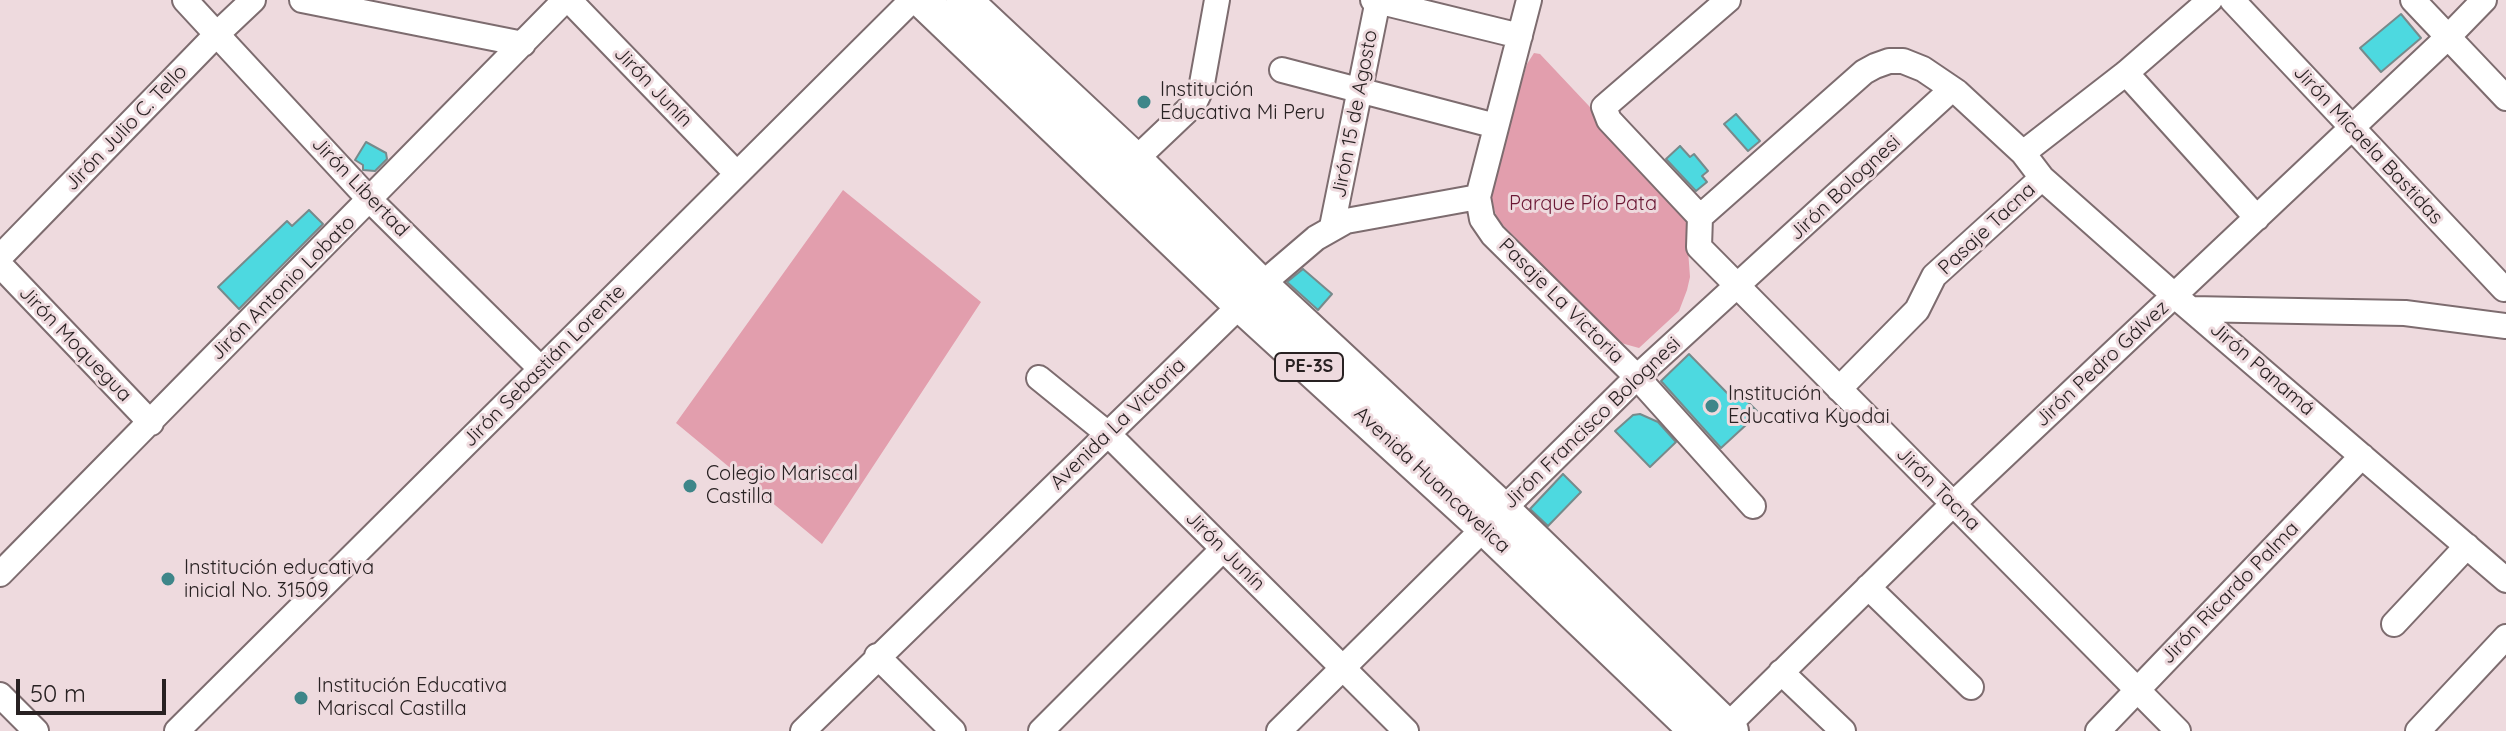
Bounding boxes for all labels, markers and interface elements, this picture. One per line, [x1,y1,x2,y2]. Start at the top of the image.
street label: Jirón 15 de Agosto [1327,28,1383,200]
street label: Jirón Junín [609,42,697,132]
street label: Jirón Julio C. Tello [60,60,192,196]
street label: Jirón Micaela Bastidas [2288,61,2448,229]
place label: Institución Educativa Mi Peru [1160,78,1325,125]
marker: Institución Educativa Mi Peru [1135,93,1153,111]
street label: Jirón Bolognesi [1784,130,1906,246]
street label: Jirón Libertad [306,132,414,242]
street label: Pasaje Tacna [1933,178,2041,280]
park label: Parque Pío Pata [1509,192,1657,216]
street label: Jirón Antonio Lobato [206,211,360,365]
street label: Pasaje La Victoria [1494,234,1628,368]
street label: Jirón Sebastián Lorente [458,280,630,452]
street label: Jirón Moquegua [14,281,136,407]
street label: Jirón Pedro Gálvez [2030,296,2174,432]
street label: Jirón Panamá [2205,317,2319,421]
street label: Jirón Francisco Bolognesi [1498,332,1686,514]
street label: Avenida La Victoria [1045,353,1191,495]
road number: PE-3S [1275,353,1343,381]
place label: Institución Educativa Kyodai [1728,382,1890,429]
marker: Institución Educativa Kyodai [1703,397,1721,415]
street label: Avenida Huancavelica [1349,401,1515,559]
street label: Jirón Tacna [1891,442,1985,536]
place label: Colegio Mariscal Castilla [706,462,858,509]
marker: Colegio Mariscal Castilla [681,477,699,495]
street label: Jirón Junín [1180,506,1270,596]
street label: Jirón Ricardo Palma [2156,517,2304,669]
place label: Institución educativa inicial No. 31509 [184,556,374,603]
marker: Institución educativa inicial No. 31509 [159,570,177,588]
scale bar [20,663,170,713]
place label: Institución Educativa Mariscal Castilla [317,674,507,721]
text: 50 m [30,678,86,708]
marker: Institución Educativa Mariscal Castilla [292,689,310,707]

